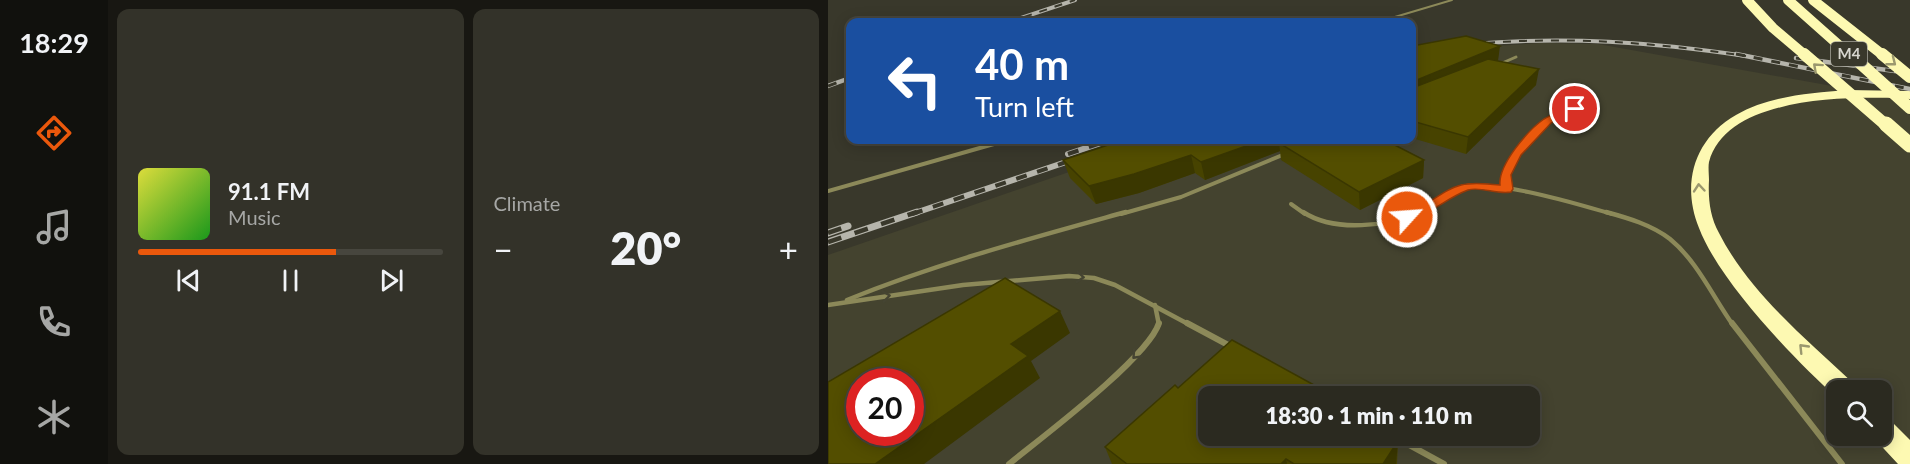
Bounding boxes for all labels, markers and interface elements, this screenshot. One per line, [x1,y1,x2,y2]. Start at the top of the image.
text: 18:29 [19,26,89,59]
text: 40 m [975,39,1069,89]
icon: left [876,42,954,120]
road number: M4 [1831,42,1867,66]
one-way arrow [1885,55,1896,66]
one-way arrow [1813,63,1824,74]
pin [1549,83,1600,134]
text: Turn left [975,90,1074,123]
icon: arrive [1558,92,1591,125]
icon: directions [33,112,75,154]
text: 91.1 FM [228,178,310,205]
one-way arrow [1693,184,1706,193]
position arrow [1375,185,1439,249]
text: Climate [494,191,560,215]
text: Music [228,205,281,229]
icon: music [33,206,75,248]
text: 20° [610,221,681,275]
text: − [494,229,513,269]
text: + [779,229,798,269]
icon: previous [172,264,205,297]
icon: pause [274,264,307,297]
icon: next [375,264,408,297]
one-way arrow [1075,270,1084,283]
one-way arrow [881,290,890,303]
icon: phone [33,301,75,343]
one-way arrow [1799,345,1810,356]
one-way arrow [1132,348,1143,359]
speed limit sign: 20 [846,368,924,446]
map controls [1826,380,1892,446]
button: search [1826,380,1892,446]
icon: climate [33,396,75,438]
text: 18:30 · 1 min · 110 m [1266,402,1472,429]

